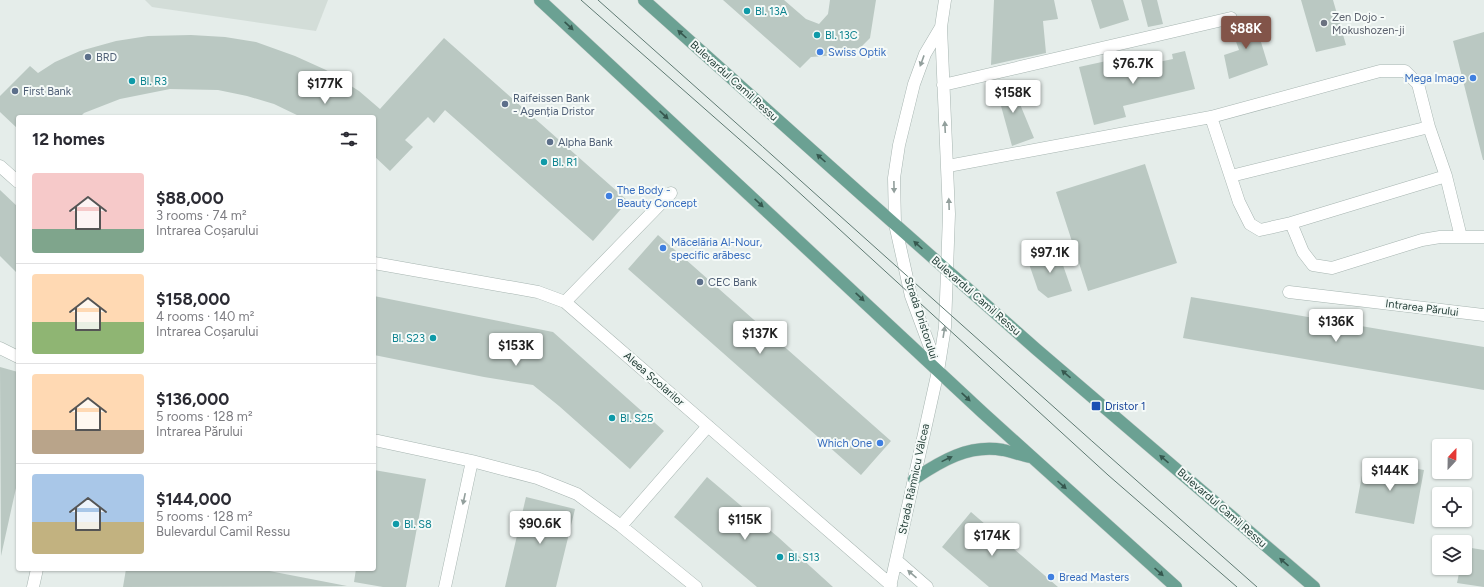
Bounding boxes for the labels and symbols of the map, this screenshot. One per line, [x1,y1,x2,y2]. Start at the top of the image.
place label: Bl. 13A [755,5,788,18]
marker: Bl. 13A [742,6,752,16]
place label: Zen Dojo - Mokushozen-ji [1332,11,1404,37]
pin: $88K [1222,16,1270,50]
marker: Zen Dojo - Mokushozen-ji [1319,18,1329,28]
one-way arrow [564,22,574,31]
place label: Bl. 13C [825,29,858,42]
one-way arrow [677,30,688,39]
marker: Bl. 13C [812,30,822,40]
street label: Bulevardul Camil Ressu [687,38,781,124]
place label: Swiss Optik [828,46,887,59]
marker: Swiss Optik [815,47,825,57]
place label: BRD [96,51,118,64]
pin: $76.7K [1100,51,1166,85]
marker: BRD [83,52,93,62]
one-way arrow [919,55,925,67]
pin: $177K [297,71,353,105]
place label: Mega Image [1404,72,1465,85]
marker: Mega Image [1468,73,1478,83]
place label: Bl. R3 [140,75,167,88]
marker: Bl. R3 [127,76,137,86]
pin: $158K [985,80,1041,114]
place label: First Bank [23,85,72,98]
marker: First Bank [10,86,20,96]
place label: Raifeissen Bank - Agenția Dristor [513,92,595,118]
marker: Raifeissen Bank - Agenția Dristor [500,99,510,109]
one-way arrow [659,110,669,120]
one-way arrow [942,121,949,133]
place label: Alpha Bank [558,136,613,149]
marker: Alpha Bank [545,137,555,147]
one-way arrow [816,154,826,163]
place label: Bl. R1 [552,156,578,169]
marker: Bl. R1 [539,157,549,167]
one-way arrow [891,181,897,194]
place label: The Body - Beauty Concept [617,184,697,210]
marker: The Body - Beauty Concept [604,191,614,201]
one-way arrow [946,197,952,210]
one-way arrow [755,198,764,207]
place label: Măcelăria Al-Nour, specific arăbesc [671,236,763,262]
one-way arrow [913,240,923,249]
pin: $97.1K [1017,240,1083,274]
marker: Măcelăria Al-Nour, specific arăbesc [658,243,668,253]
street label: Bulevardul Camil Ressu [929,254,1023,338]
street label: Strada Dristorului [902,275,940,361]
place label: CEC Bank [708,276,758,289]
marker: CEC Bank [695,277,705,287]
one-way arrow [854,292,865,301]
street label: Intrarea Părului [1385,297,1459,319]
pin: $136K [1308,309,1364,343]
pin: $137K [732,321,788,355]
one-way arrow [941,326,947,338]
place label: Bl. S23 [392,332,425,345]
marker: Bl. S23 [428,333,438,343]
pin: $153K [488,333,544,367]
street label: Aleea Școlarilor [621,349,687,409]
one-way arrow [1060,370,1071,379]
one-way arrow [962,392,971,401]
marker: Dristor 1 [1090,400,1102,412]
place label: Dristor 1 [1105,400,1145,413]
place label: Bl. S25 [620,412,653,425]
marker: Bl. S25 [607,413,617,423]
street label: Strada Râmnicu Vâlcea [896,422,932,536]
place label: Which One [817,437,872,450]
marker: Which One [875,438,885,448]
north arrow [1432,439,1472,479]
one-way arrow [1159,454,1169,463]
one-way arrow [941,456,953,462]
pin: $144K [1362,458,1418,492]
street label: Bulevardul Camil Ressu [1175,466,1269,550]
one-way arrow [1057,480,1067,490]
one-way arrow [460,493,466,505]
pin: $115K [717,507,773,541]
pin: $90.6K [507,511,573,545]
place label: Bl. S8 [404,518,432,531]
marker: Bl. S8 [391,519,401,529]
pin: $174K [964,523,1020,557]
place label: Bl. S13 [788,551,819,564]
marker: Bl. S13 [775,552,785,562]
one-way arrow [1279,557,1289,566]
one-way arrow [1154,567,1164,576]
one-way arrow [906,569,917,578]
place label: Bread Masters [1059,571,1129,584]
marker: Bread Masters [1046,572,1056,582]

